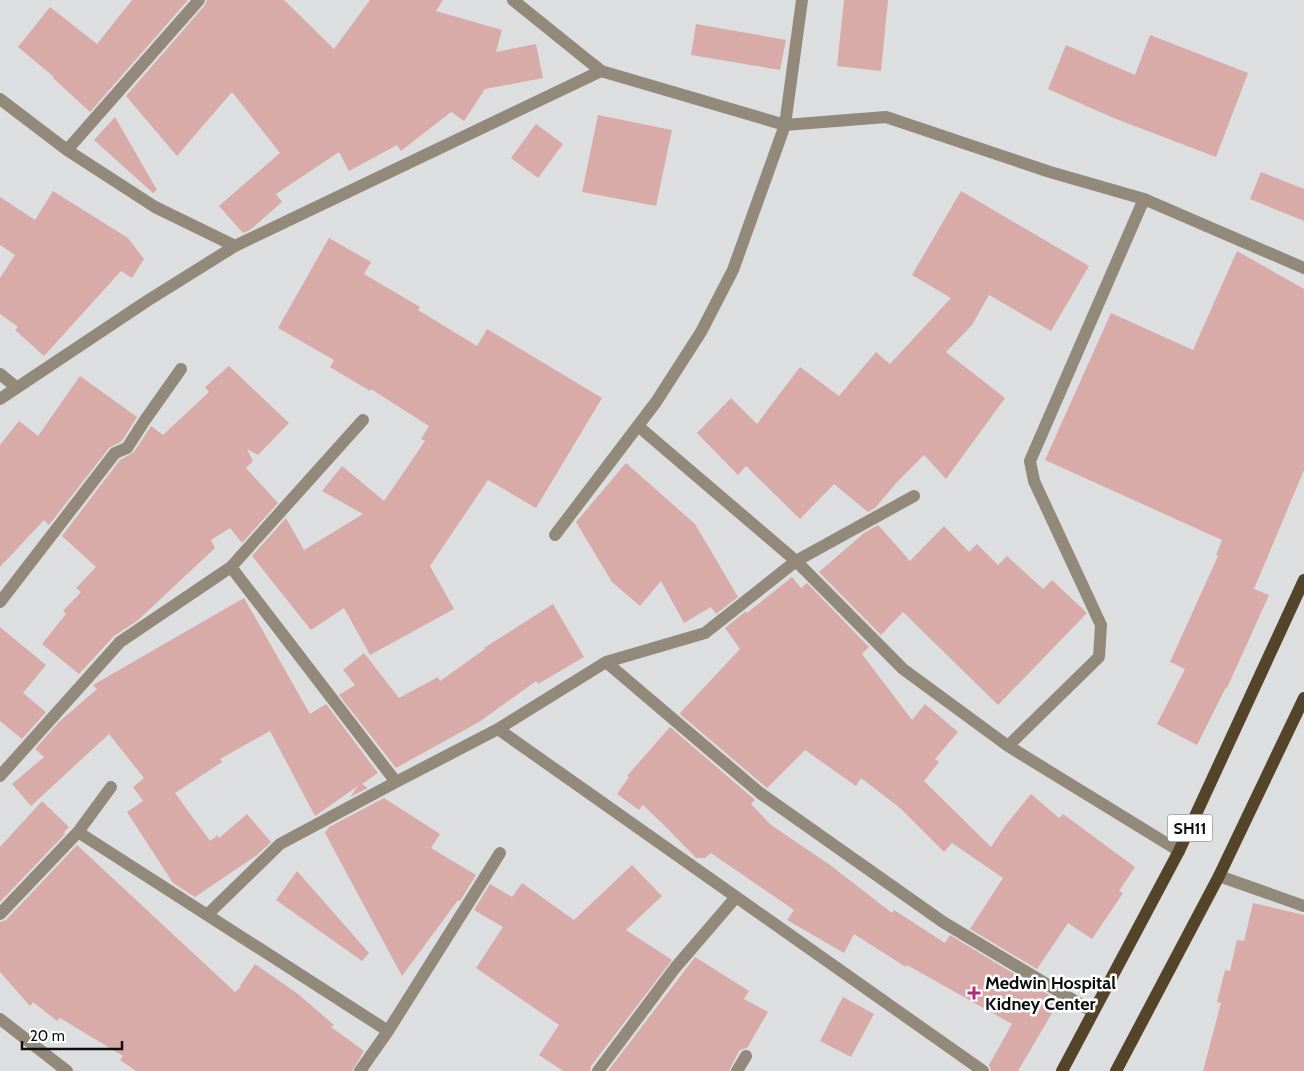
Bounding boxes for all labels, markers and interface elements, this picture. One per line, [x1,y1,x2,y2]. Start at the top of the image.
road number: SH11 [1168,814,1212,841]
place label: Medwin Hospital Kidney Center [985,972,1116,1015]
marker: Medwin Hospital Kidney Center [967,986,981,1000]
scale bar [22,1018,122,1050]
text: 20 m [30,1027,65,1045]

